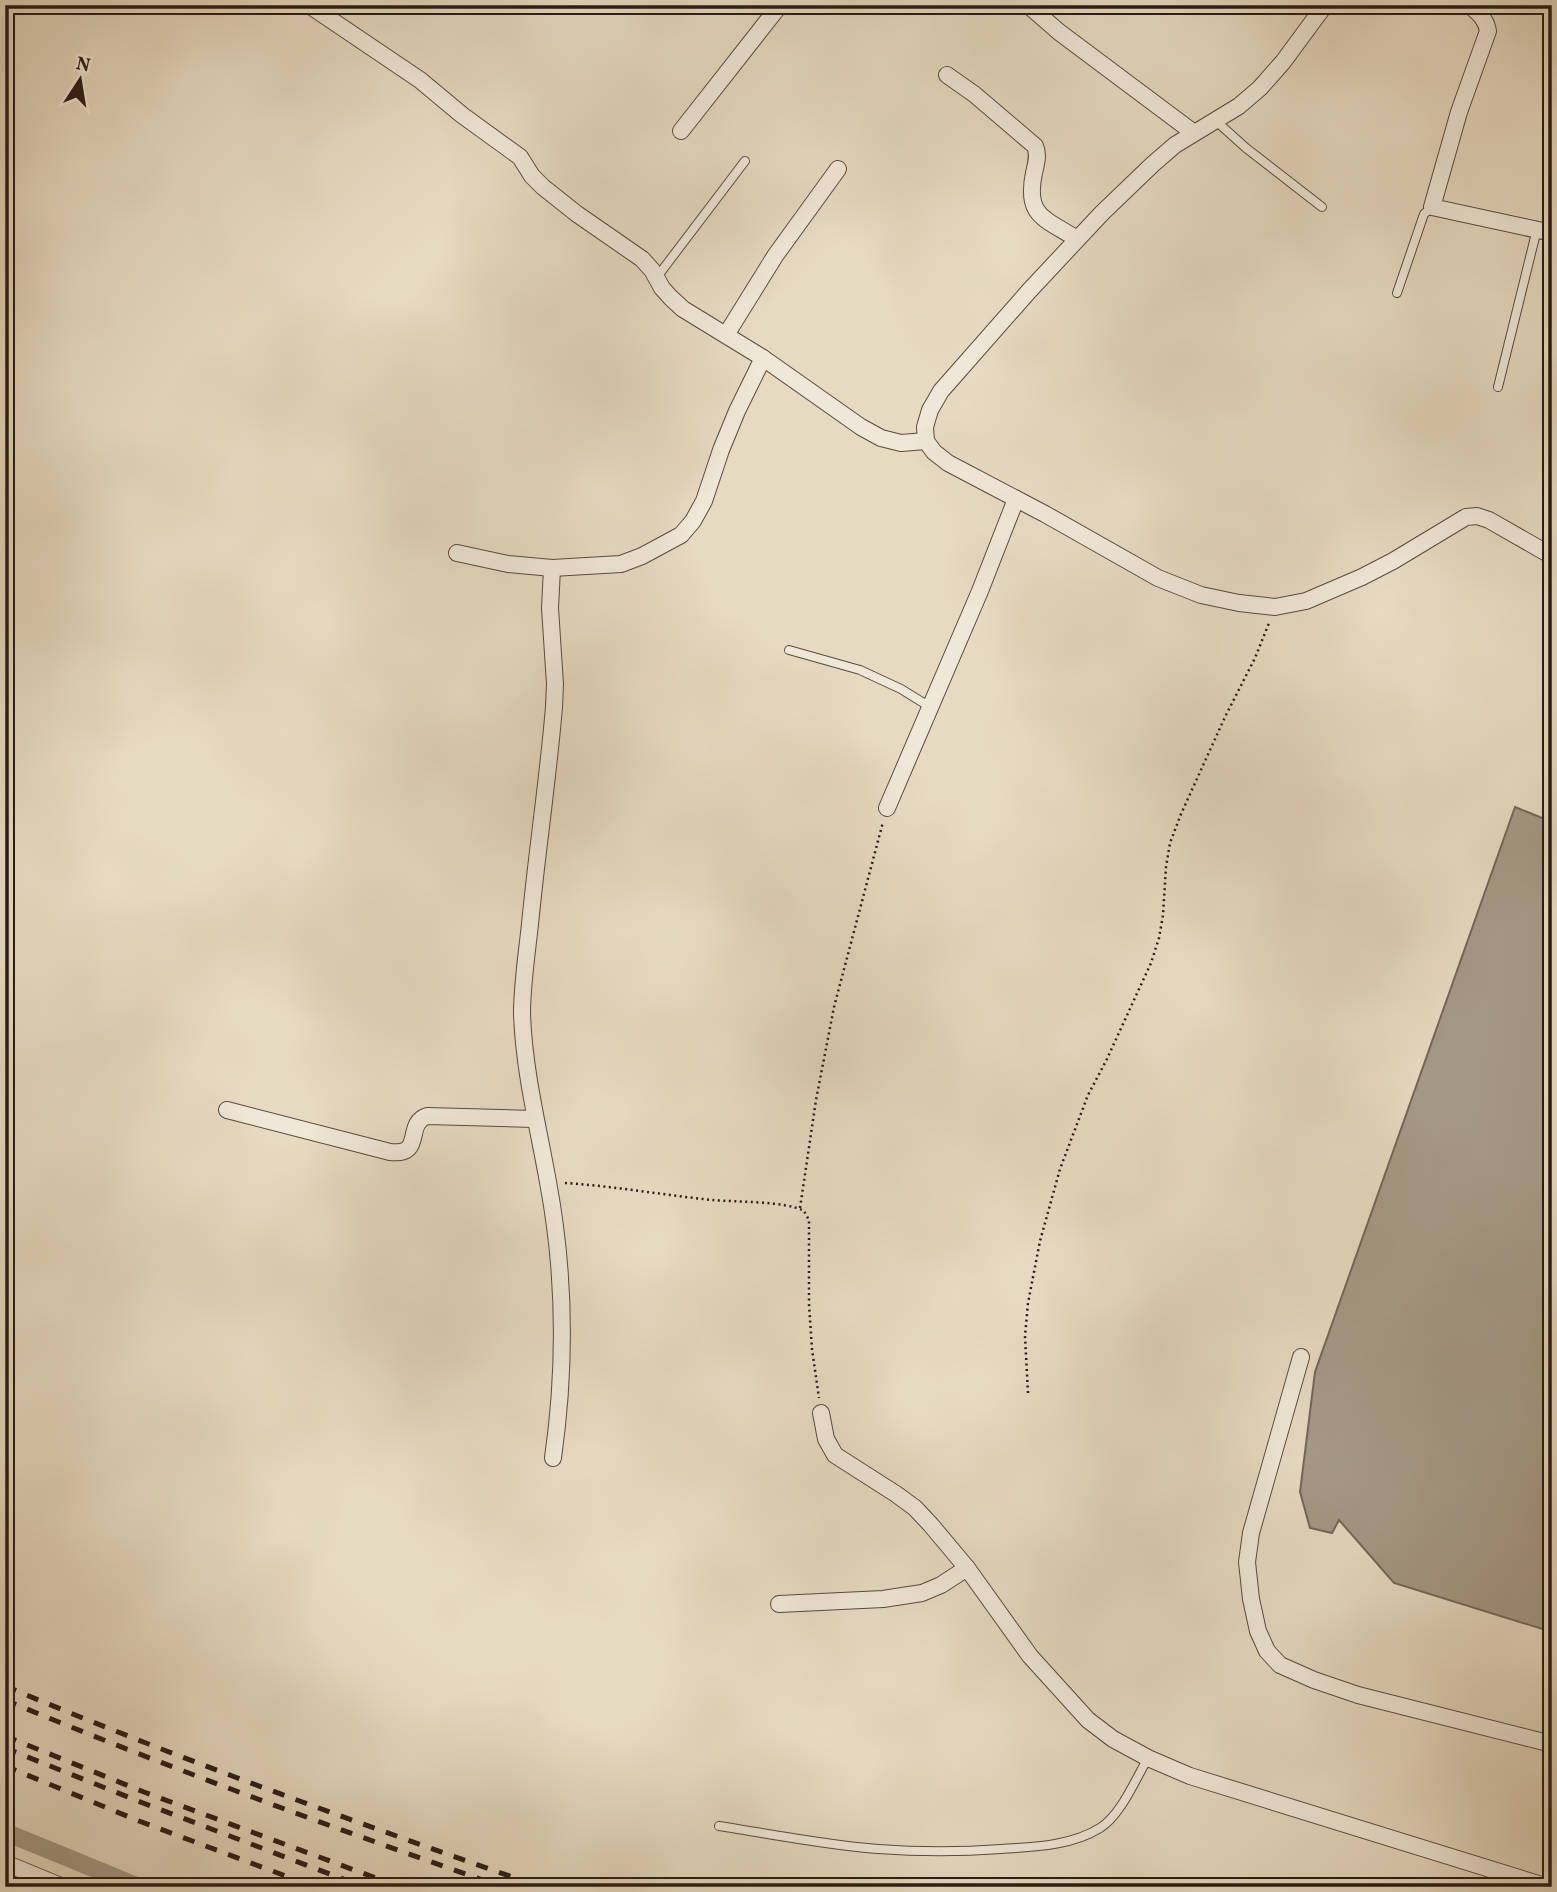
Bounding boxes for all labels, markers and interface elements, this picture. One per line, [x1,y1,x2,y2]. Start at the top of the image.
north arrow [46,46,116,116]
text: N [74,51,93,80]

